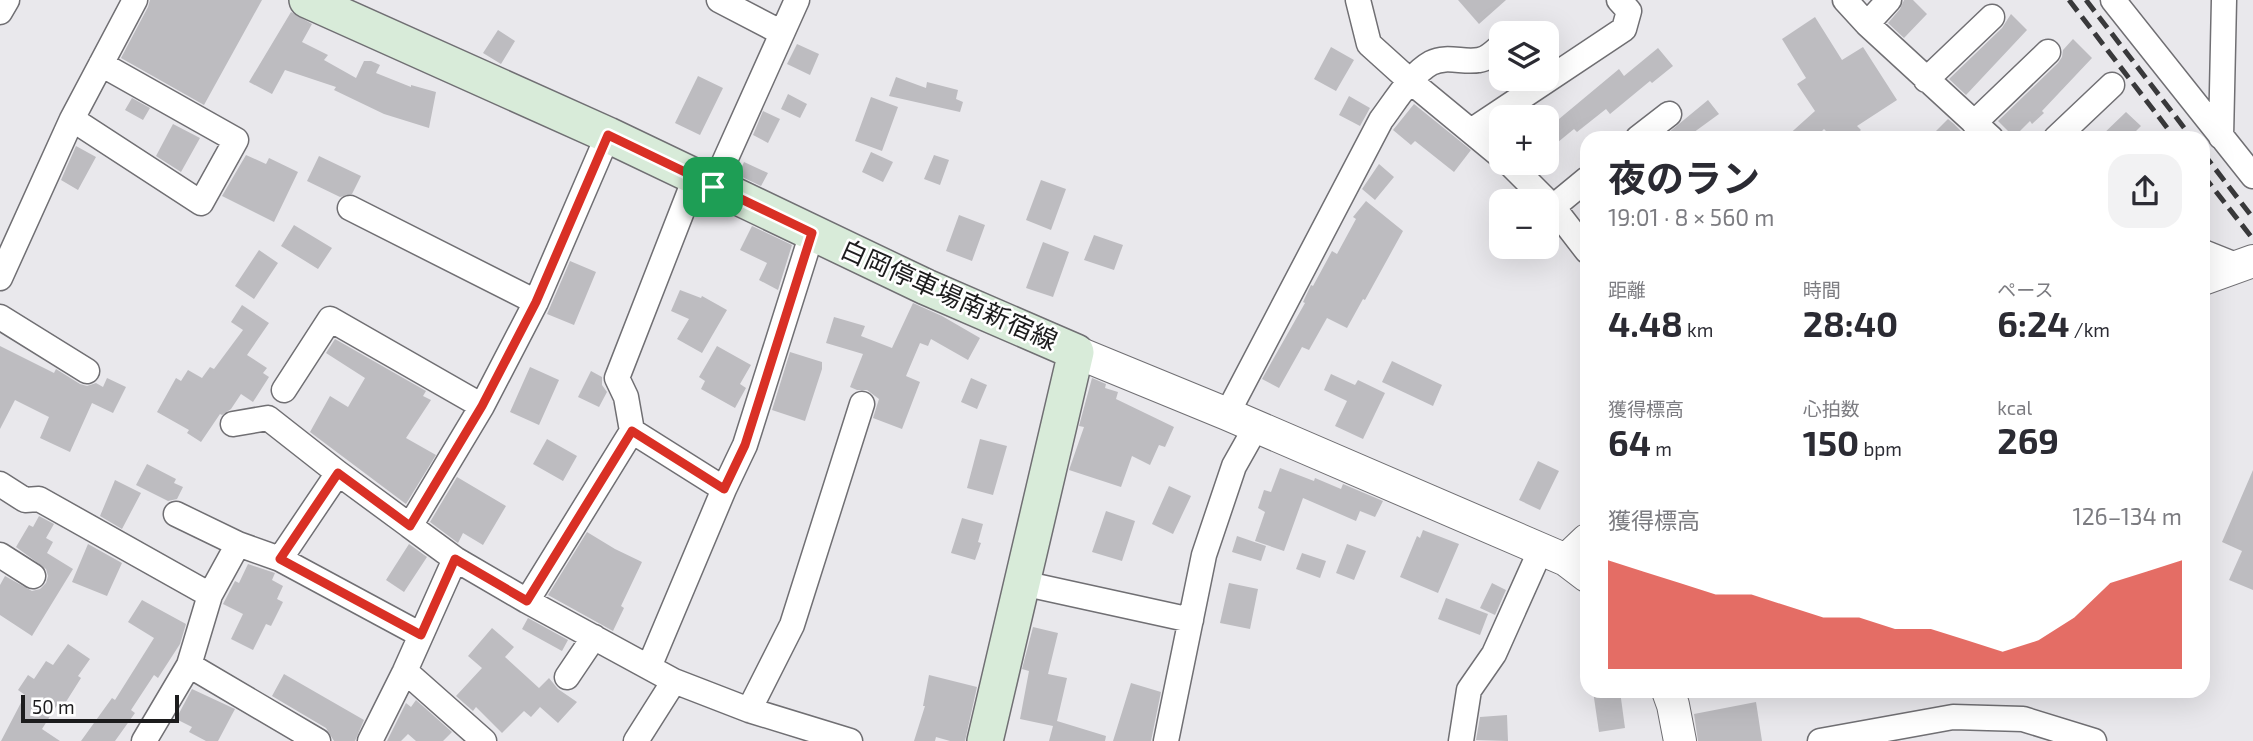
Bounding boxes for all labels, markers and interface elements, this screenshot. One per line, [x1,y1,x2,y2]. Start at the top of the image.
map controls [1489,21,1559,259]
button: layers [1489,21,1559,91]
button: + [1489,105,1559,175]
text: 夜のラン [1608,154,1760,200]
button: share [2108,154,2182,228]
pin [683,157,743,217]
icon: arrive [694,168,732,206]
button: − [1489,189,1559,259]
text: 19:01 · 8 × 560 m [1608,203,1774,231]
street label: 白岡停車場南新宿線 [836,232,1063,355]
text: 距離 [1608,278,1646,301]
text: 時間 [1803,278,1841,301]
text: ペース [1997,278,2053,301]
text: 4.48 [1608,302,1683,344]
text: 28:40 [1803,302,1898,344]
text: 6:24 [1997,302,2070,344]
text: km [1683,318,1713,341]
text: /km [2070,318,2110,341]
text: kcal [1997,396,2032,419]
text: 獲得標高 [1608,397,1684,420]
text: 心拍数 [1803,397,1860,420]
text: 269 [1997,419,2059,461]
text: 64 [1608,421,1651,463]
text: 150 [1803,421,1859,463]
text: m [1651,437,1672,460]
text: bpm [1859,437,1902,460]
text: 126–134 m [2073,502,2182,530]
text: 獲得標高 [1608,506,1700,534]
scale bar [21,692,178,724]
text: 50 m [32,695,75,718]

